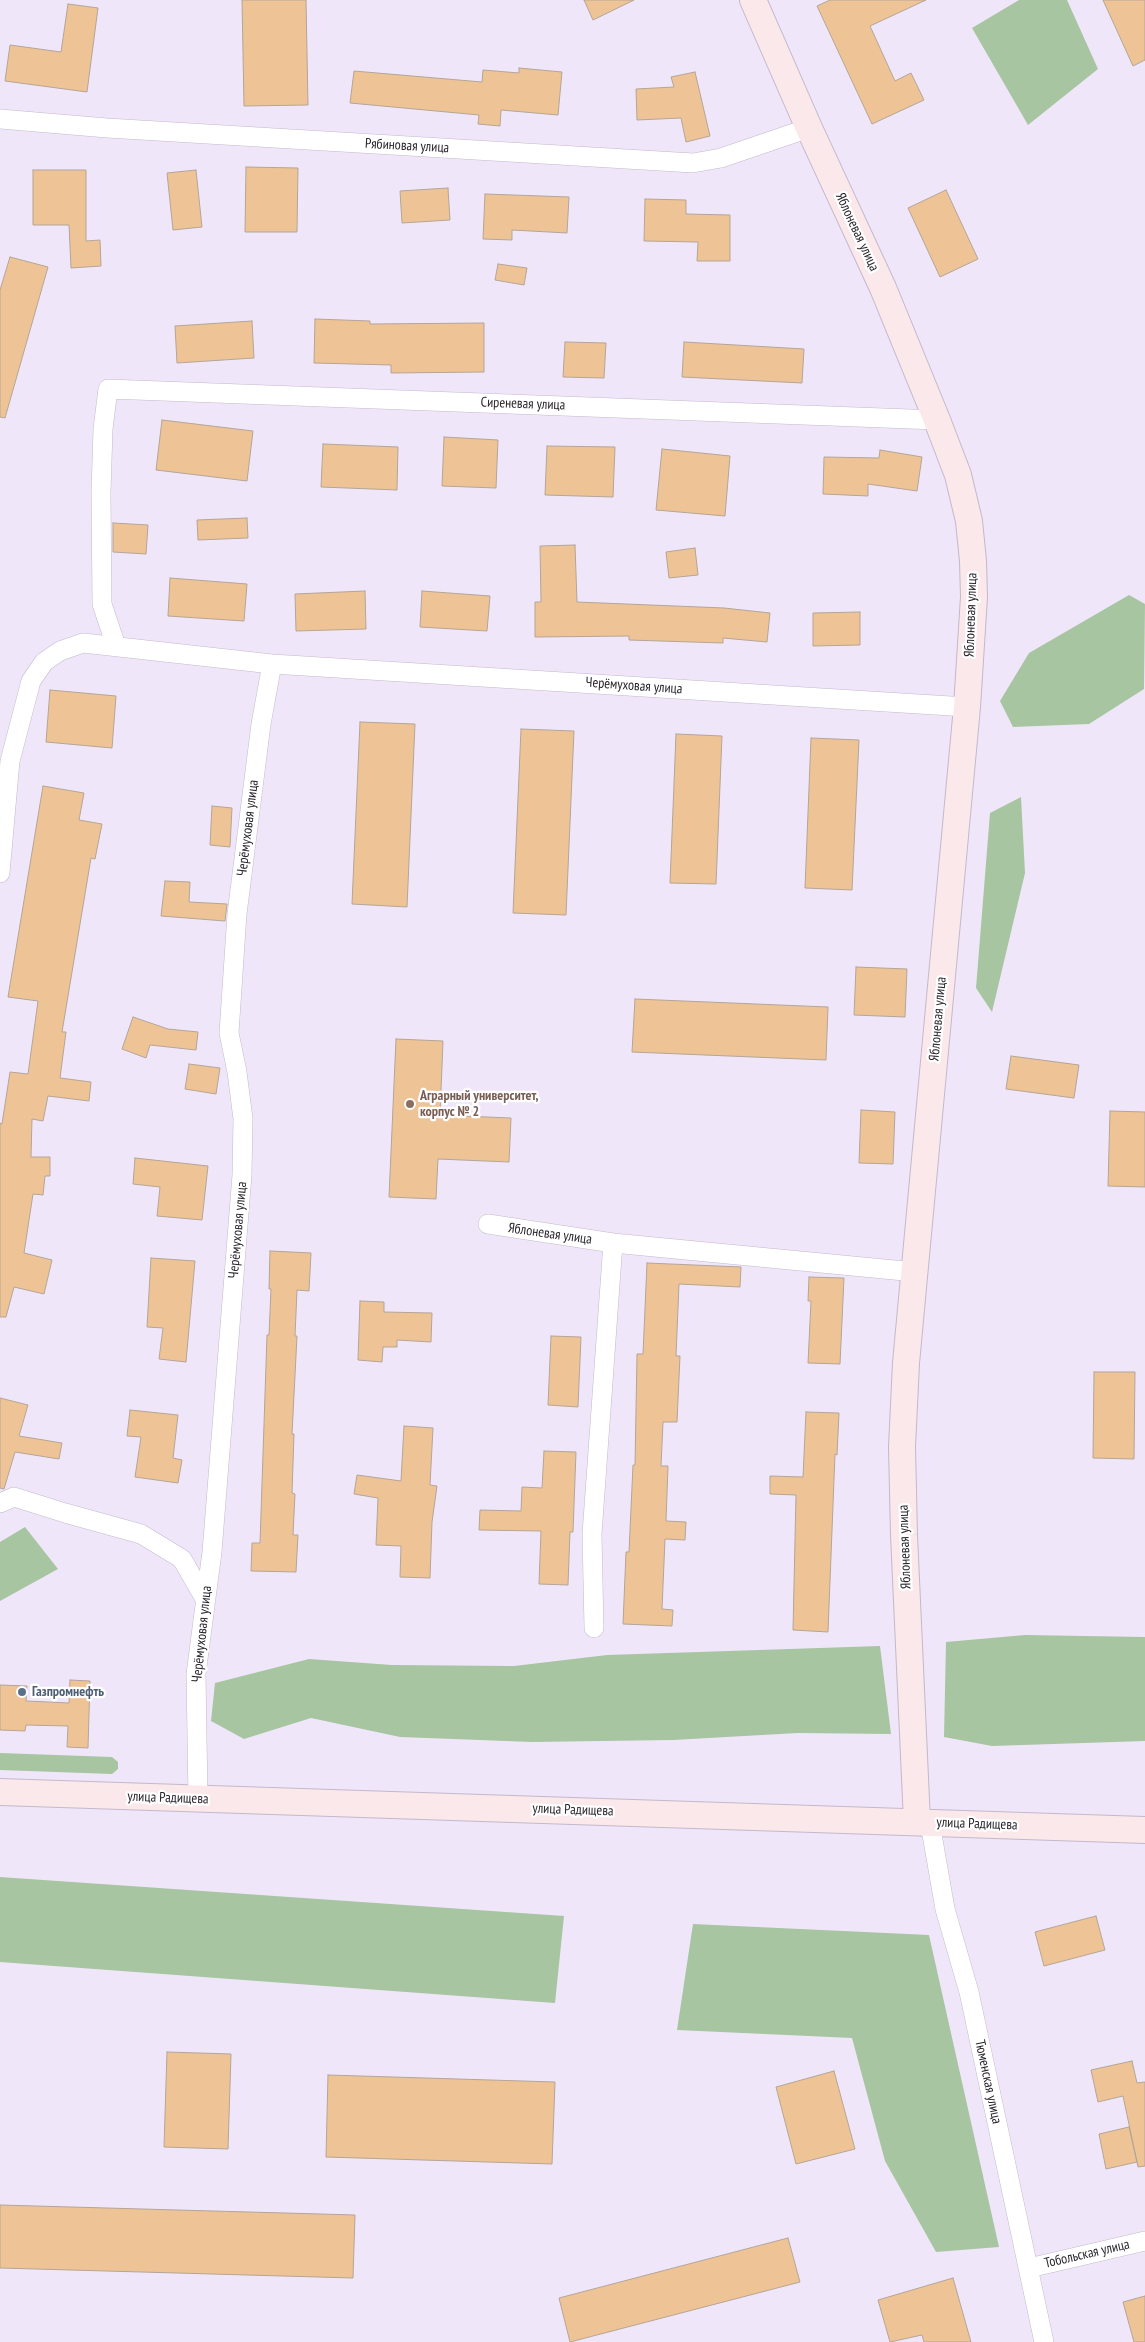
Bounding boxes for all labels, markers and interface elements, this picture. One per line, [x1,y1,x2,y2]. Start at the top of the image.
street label: Рябиновая улица [364,135,450,157]
street label: Яблоневая улица [832,190,882,274]
street label: Сиреневая улица [480,394,566,414]
street label: Яблоневая улица [961,573,981,657]
street label: Черёмуховая улица [585,674,683,698]
street label: Черёмуховая улица [234,779,262,877]
street label: Яблоневая улица [926,976,950,1062]
place label: Аграрный университет, корпус № 2 [420,1088,539,1120]
marker: Аграрный университет, корпус № 2 [404,1098,416,1110]
street label: Черёмуховая улица [225,1181,251,1279]
street label: Яблоневая улица [507,1220,593,1248]
street label: Яблоневая улица [895,1505,915,1589]
street label: Черёмуховая улица [189,1585,215,1683]
place label: Газпромнефть [32,1684,104,1700]
marker: Газпромнефть [16,1686,28,1698]
street label: улица Радищева [127,1788,209,1808]
street label: улица Радищева [532,1800,614,1820]
street label: улица Радищева [936,1814,1018,1834]
street label: Тюменская улица [971,2038,1005,2126]
street label: Тобольская улица [1043,2236,1131,2272]

